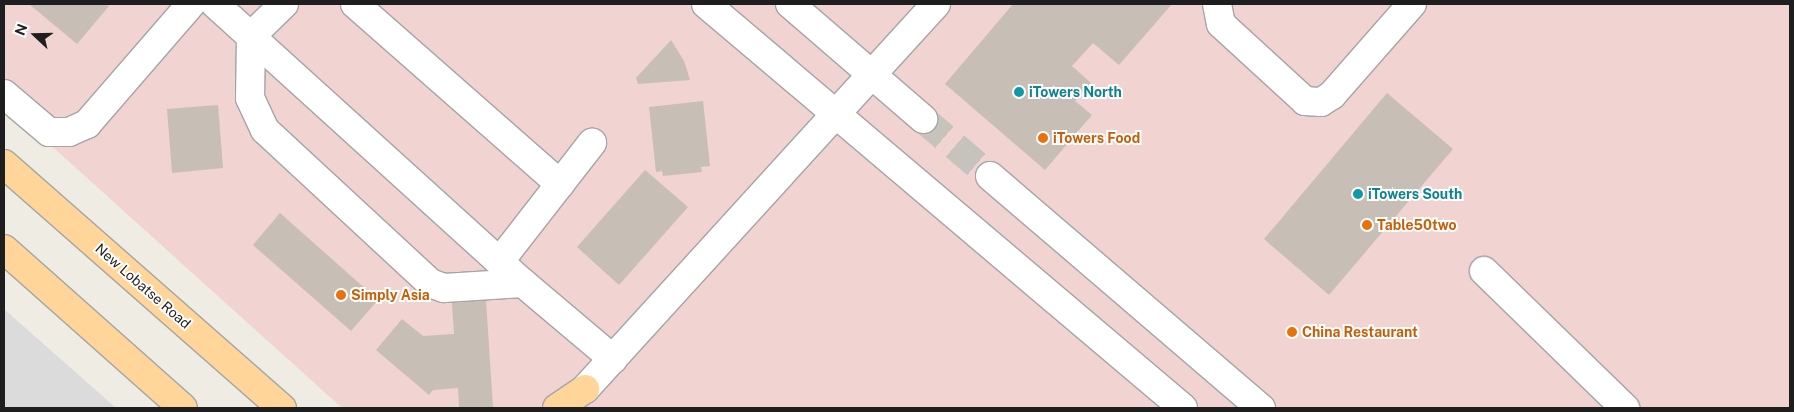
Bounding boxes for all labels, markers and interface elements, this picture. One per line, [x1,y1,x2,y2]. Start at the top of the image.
north arrow [10,10,60,60]
text: N [12,22,30,38]
place label: iTowers North [1029,84,1122,100]
marker: iTowers North [1013,86,1025,98]
place label: iTowers Food [1053,130,1140,146]
marker: iTowers Food [1037,132,1049,144]
place label: iTowers South [1368,186,1462,202]
marker: iTowers South [1352,188,1364,200]
place label: Table50two [1377,217,1457,233]
marker: Table50two [1361,219,1373,231]
street label: New Lobatse Road [92,240,194,332]
place label: Simply Asia [351,287,430,303]
marker: Simply Asia [335,289,347,301]
place label: China Restaurant [1302,324,1418,340]
marker: China Restaurant [1286,326,1298,338]

